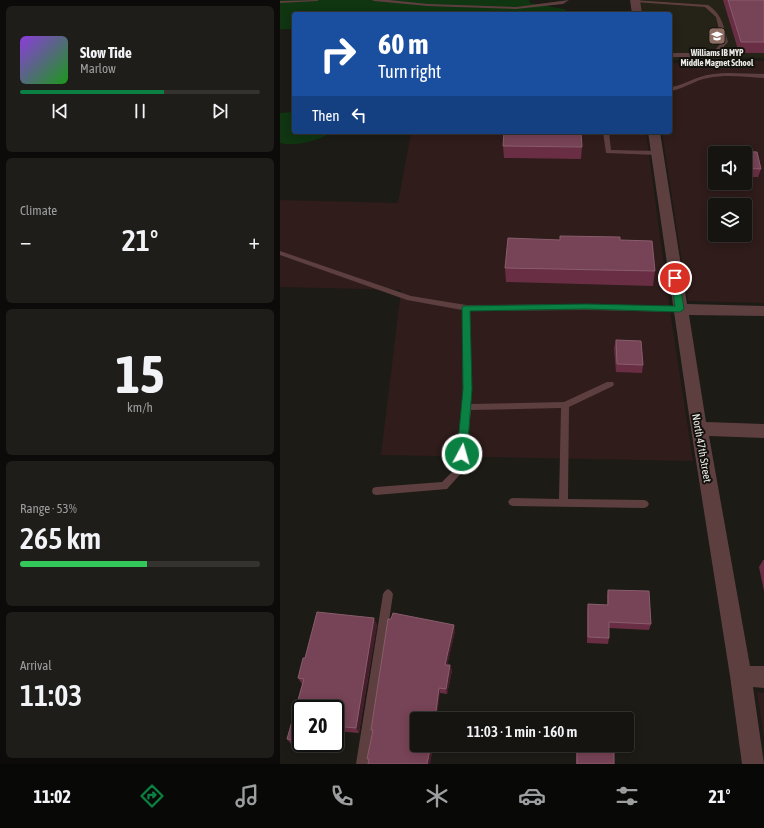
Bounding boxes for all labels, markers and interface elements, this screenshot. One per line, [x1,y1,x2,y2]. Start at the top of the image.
school or university icon: Williams IB MYP Middle Magnet School [707,26,727,46]
icon: right [312,28,364,80]
text: 60 m [378,28,428,60]
text: Slow Tide [80,44,132,61]
place label: Williams IB MYP Middle Magnet School [681,48,754,68]
text: Marlow [80,61,116,76]
text: Turn right [378,61,441,82]
icon: previous [49,100,71,122]
icon: pause [129,100,151,122]
icon: next [209,100,231,122]
icon: left [348,104,370,126]
text: Then [312,107,340,124]
map controls [708,146,752,242]
button: sound [708,146,752,190]
button: layers [708,198,752,242]
text: Climate [20,203,57,218]
text: 21° [122,223,158,257]
text: − [20,228,31,254]
text: + [249,228,260,254]
pin [658,261,692,295]
icon: arrive [664,267,686,289]
text: 15 [116,344,164,404]
text: km/h [127,400,153,415]
street label: North 47th Street [690,413,714,483]
position arrow [441,433,483,475]
text: Range · 53% [20,501,77,516]
text: 265 km [20,521,101,555]
text: Arrival [20,658,52,673]
text: 11:03 [20,678,82,712]
speed limit sign: 20 [292,700,344,752]
text: 11:03 · 1 min · 160 m [467,723,577,740]
icon: directions [138,782,166,810]
icon: music [233,782,261,810]
icon: phone [328,782,356,810]
icon: climate [423,782,451,810]
icon: car [518,782,546,810]
icon: filters [613,782,641,810]
text: 11:02 [34,786,71,807]
text: 21° [708,786,730,807]

